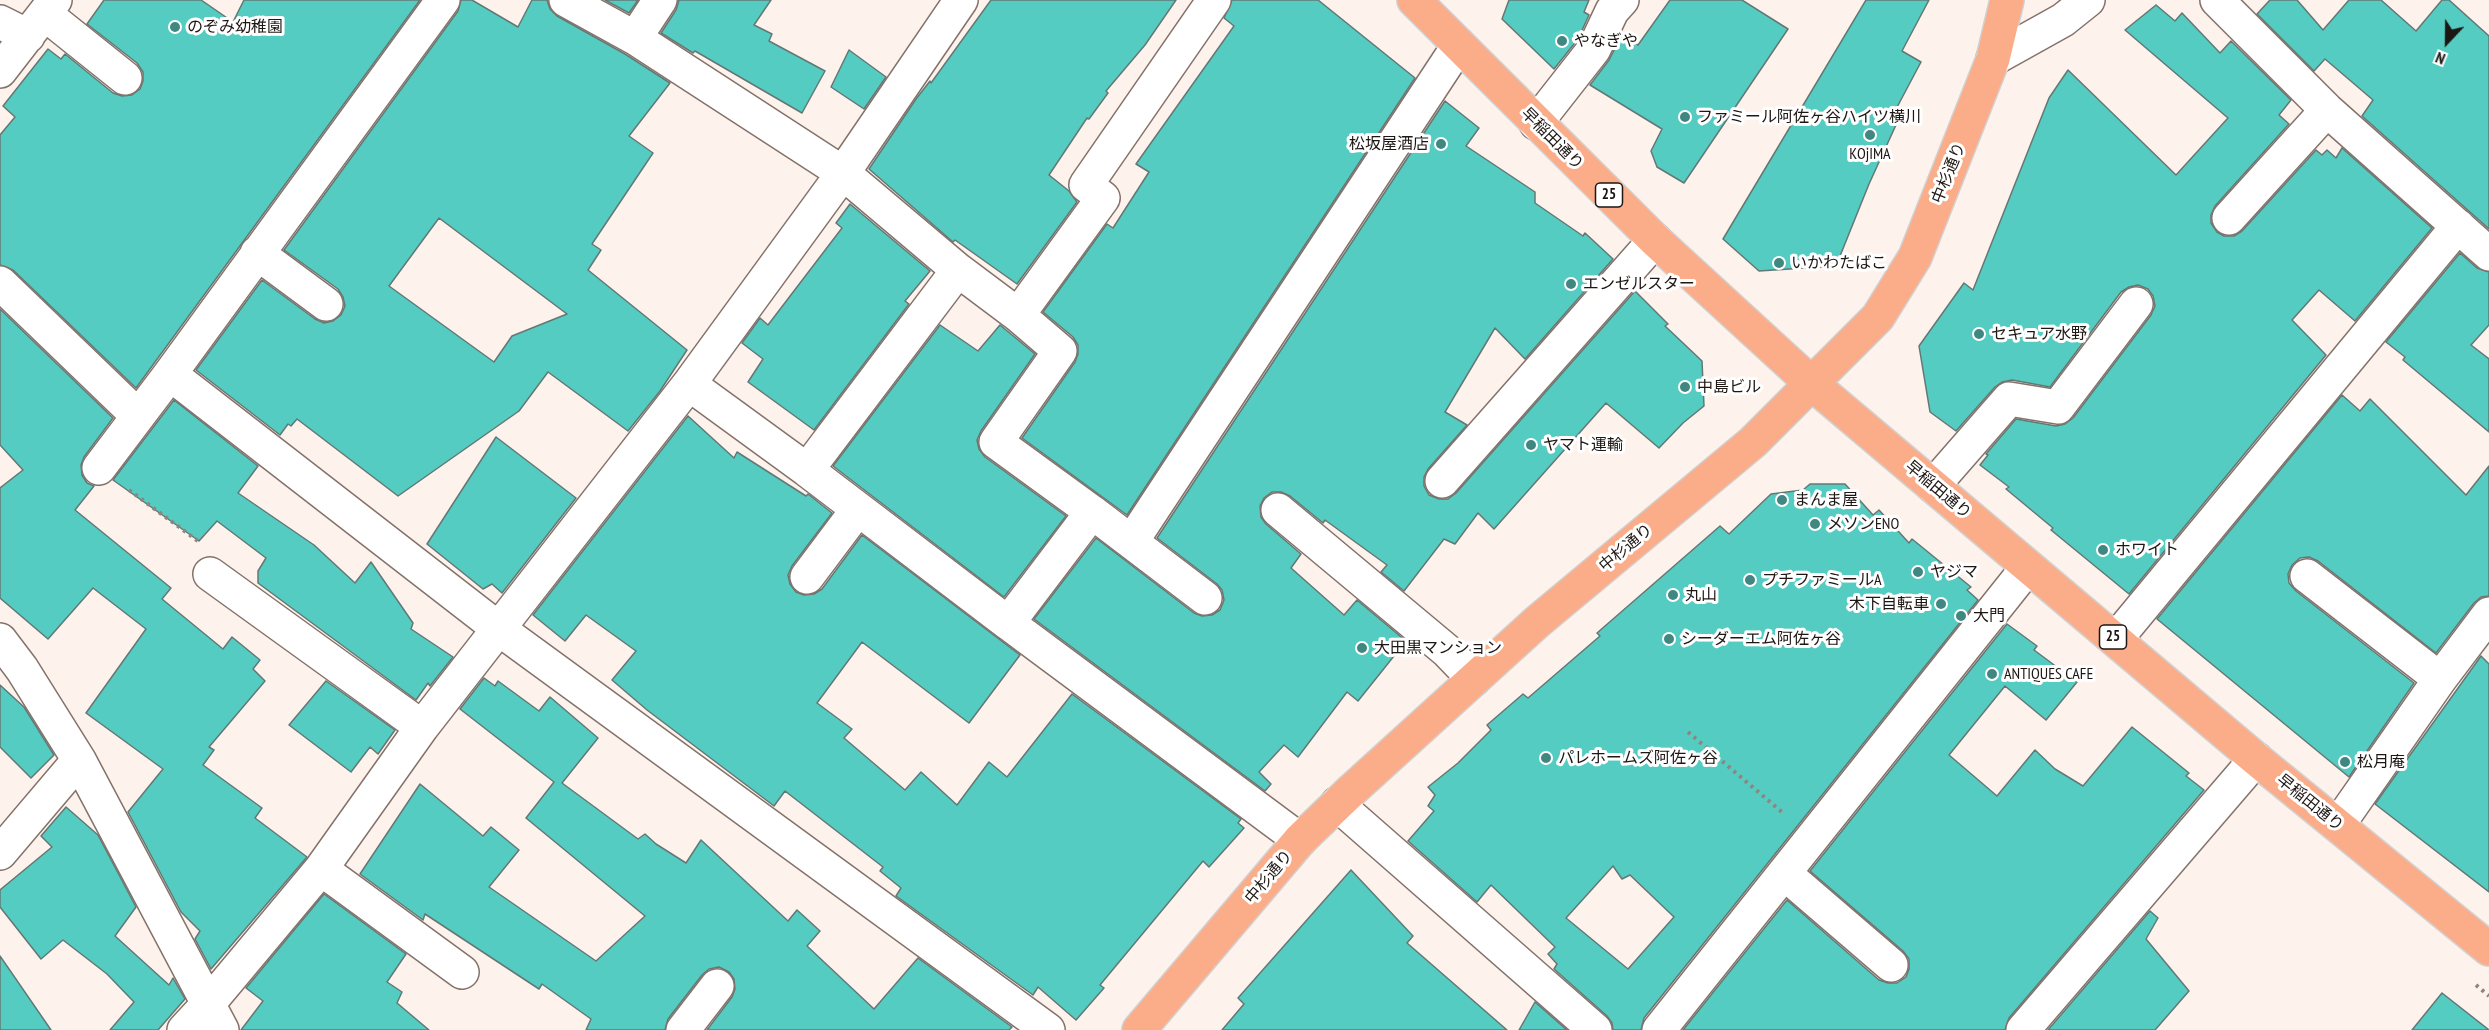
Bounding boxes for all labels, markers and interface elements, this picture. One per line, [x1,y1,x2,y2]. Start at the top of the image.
north arrow [2417,12,2477,72]
place label: のぞみ幼稚園 [187,17,283,37]
marker: のぞみ幼稚園 [168,20,182,34]
place label: やなぎや [1574,31,1638,51]
marker: やなぎや [1555,34,1569,48]
text: N [2433,48,2448,70]
street label: 早稲田通り [1517,104,1587,174]
place label: ファミール阿佐ヶ谷ハイツ横川 [1697,107,1921,127]
marker: ファミール阿佐ヶ谷ハイツ横川 [1678,110,1692,124]
marker: KOjIMA [1863,128,1877,142]
place label: 松坂屋酒店 [1349,134,1429,154]
marker: 松坂屋酒店 [1434,137,1448,151]
street label: 中杉通り [1928,140,1970,206]
place label: KOjIMA [1849,144,1891,164]
road number: 25 [1596,183,1622,207]
place label: いかわたばこ [1791,253,1887,273]
marker: いかわたばこ [1772,256,1786,270]
place label: エンゼルスター [1583,274,1695,294]
marker: エンゼルスター [1564,277,1578,291]
place label: セキュア水野 [1991,324,2087,344]
marker: セキュア水野 [1972,327,1986,341]
place label: 中島ビル [1697,377,1761,397]
marker: 中島ビル [1678,380,1692,394]
place label: ヤマト運輸 [1543,435,1623,455]
marker: ヤマト運輸 [1524,438,1538,452]
street label: 早稲田通り [1901,457,1975,523]
place label: まんま屋 [1794,490,1858,510]
marker: まんま屋 [1775,493,1789,507]
place label: メソンENO [1827,514,1899,534]
marker: メソンENO [1808,517,1822,531]
street label: 中杉通り [1595,520,1657,576]
place label: ホワイト [2115,540,2179,560]
marker: ホワイト [2096,543,2110,557]
place label: ヤジマ [1930,562,1978,582]
marker: ヤジマ [1911,565,1925,579]
place label: プチファミールA [1762,570,1882,590]
marker: プチファミールA [1743,573,1757,587]
place label: 丸山 [1685,585,1717,605]
marker: 丸山 [1666,588,1680,602]
place label: 木下自転車 [1849,594,1929,614]
marker: 木下自転車 [1934,597,1948,611]
place label: 大門 [1973,606,2005,626]
marker: 大門 [1954,609,1968,623]
road number: 25 [2100,625,2126,649]
place label: シーダーエム阿佐ヶ谷 [1681,629,1841,649]
marker: シーダーエム阿佐ヶ谷 [1662,632,1676,646]
place label: 大田黒マンション [1374,638,1502,658]
marker: 大田黒マンション [1355,641,1369,655]
place label: ANTIQUES CAFE [2004,664,2093,684]
marker: ANTIQUES CAFE [1985,667,1999,681]
place label: パレホームズ阿佐ヶ谷 [1558,748,1718,768]
marker: パレホームズ阿佐ヶ谷 [1539,751,1553,765]
place label: 松月庵 [2357,752,2405,772]
marker: 松月庵 [2338,755,2352,769]
street label: 早稲田通り [2273,770,2347,836]
street label: 中杉通り [1241,846,1297,908]

